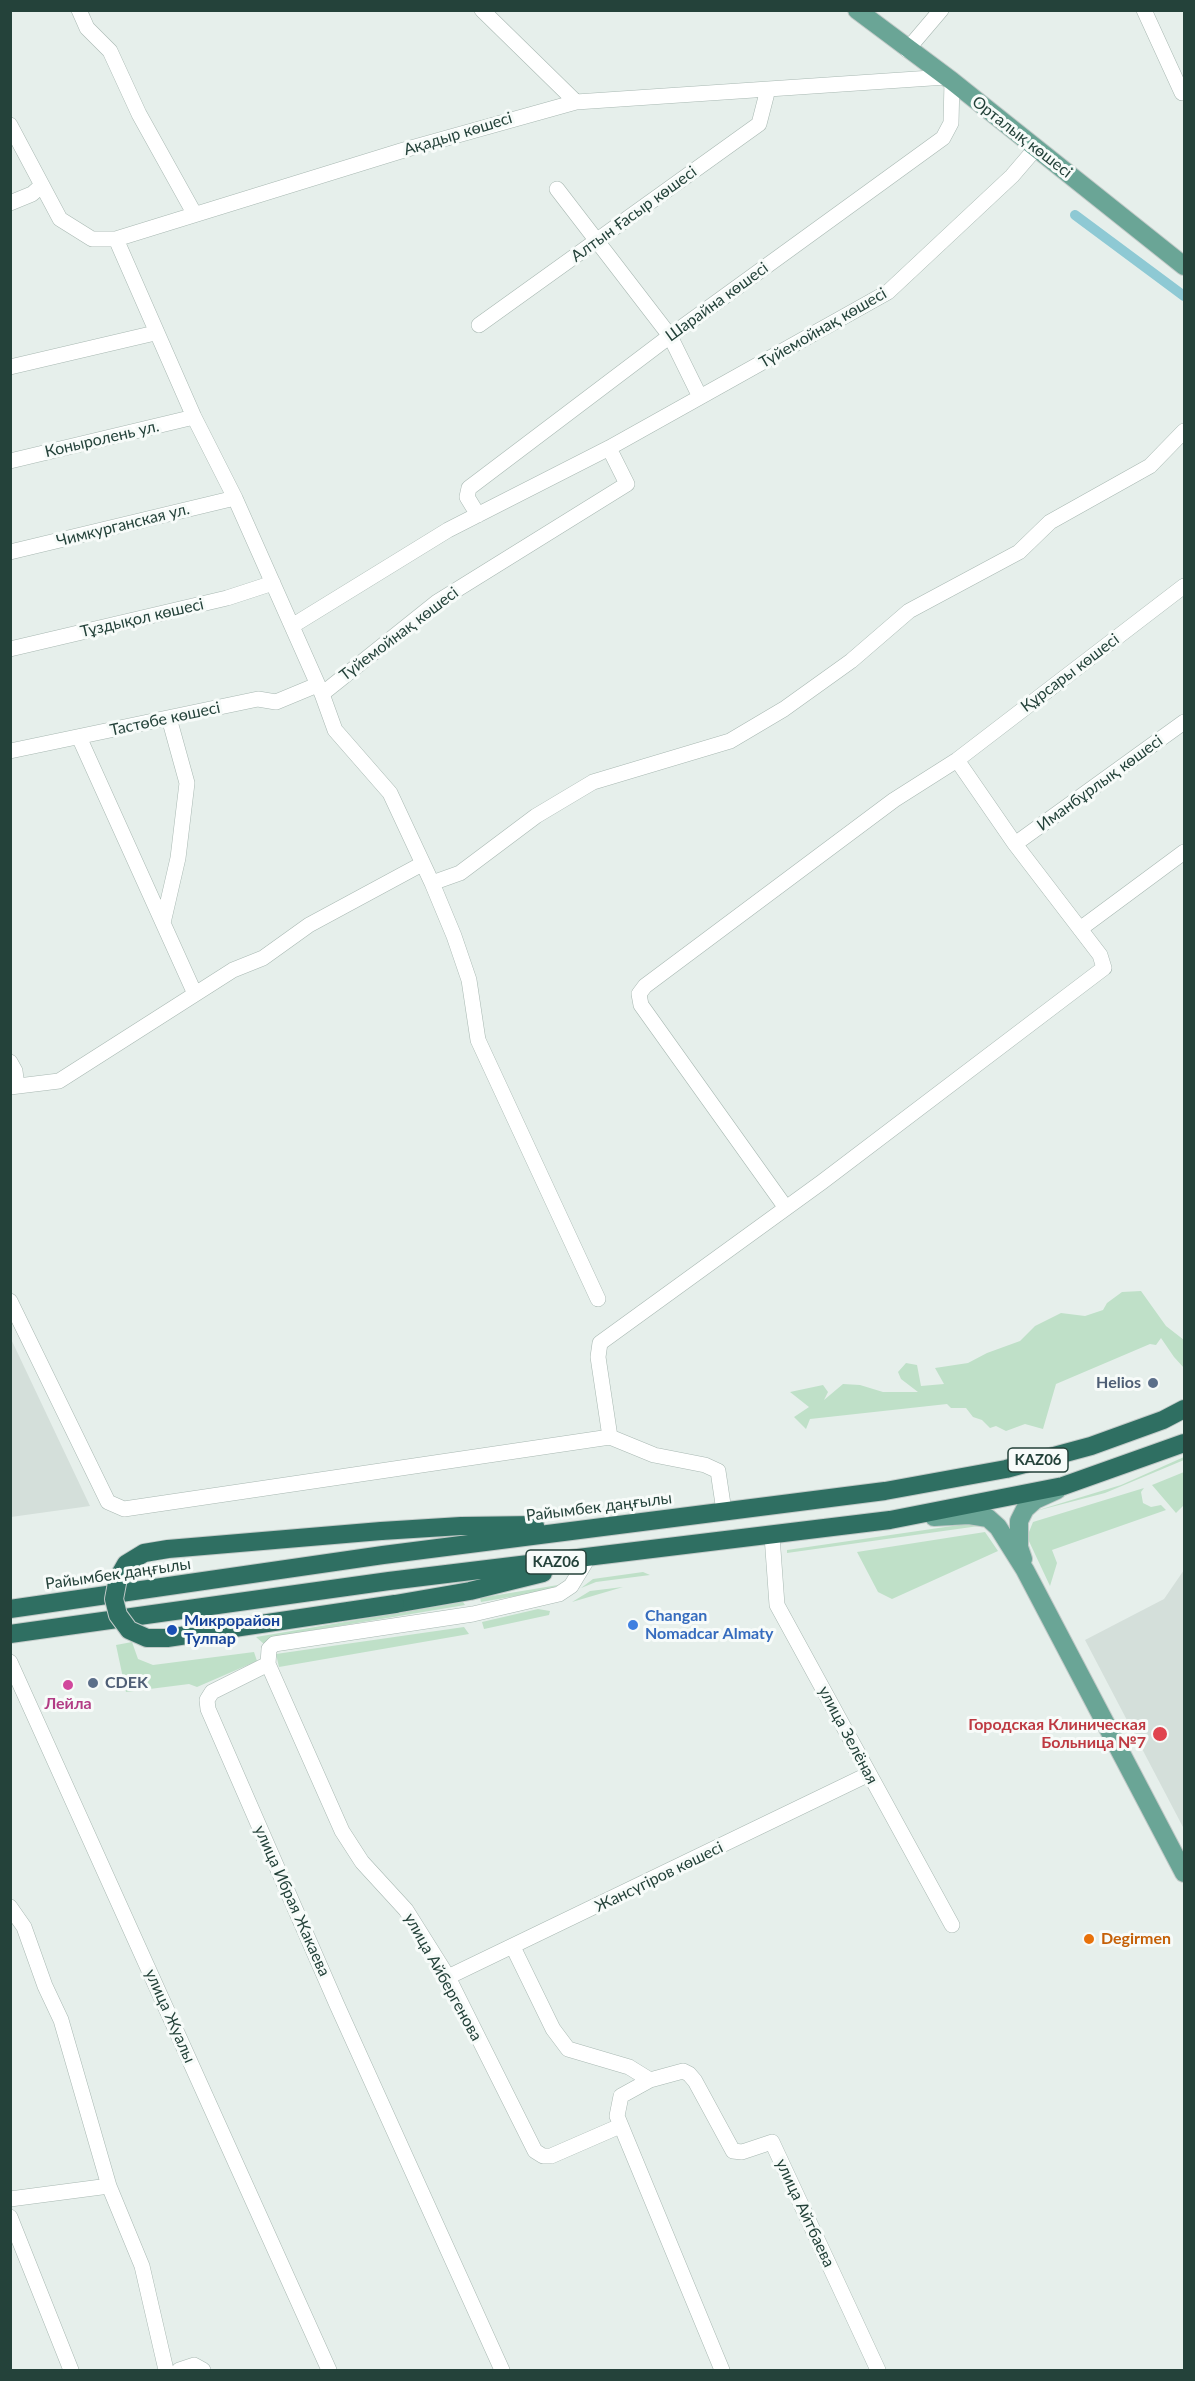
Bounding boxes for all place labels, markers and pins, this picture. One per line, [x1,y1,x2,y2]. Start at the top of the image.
place label: Helios [1096,1373,1141,1393]
marker: Helios [1146,1376,1160,1390]
place label: Changan Nomadcar Almaty [645,1606,773,1644]
place label: Микрорайон Тулпар [184,1611,280,1649]
marker: Changan Nomadcar Almaty [626,1618,640,1632]
marker: Микрорайон Тулпар [165,1623,179,1637]
place label: CDEK [105,1673,148,1693]
marker: CDEK [86,1676,100,1690]
marker: Лейла [61,1678,75,1692]
place label: Лейла [44,1694,92,1714]
place label: Городская Клиническая Больница №7 [968,1715,1146,1753]
marker: Городская Клиническая Больница №7 [1151,1725,1169,1743]
place label: Degirmen [1101,1929,1171,1949]
marker: Degirmen [1082,1932,1096,1946]

